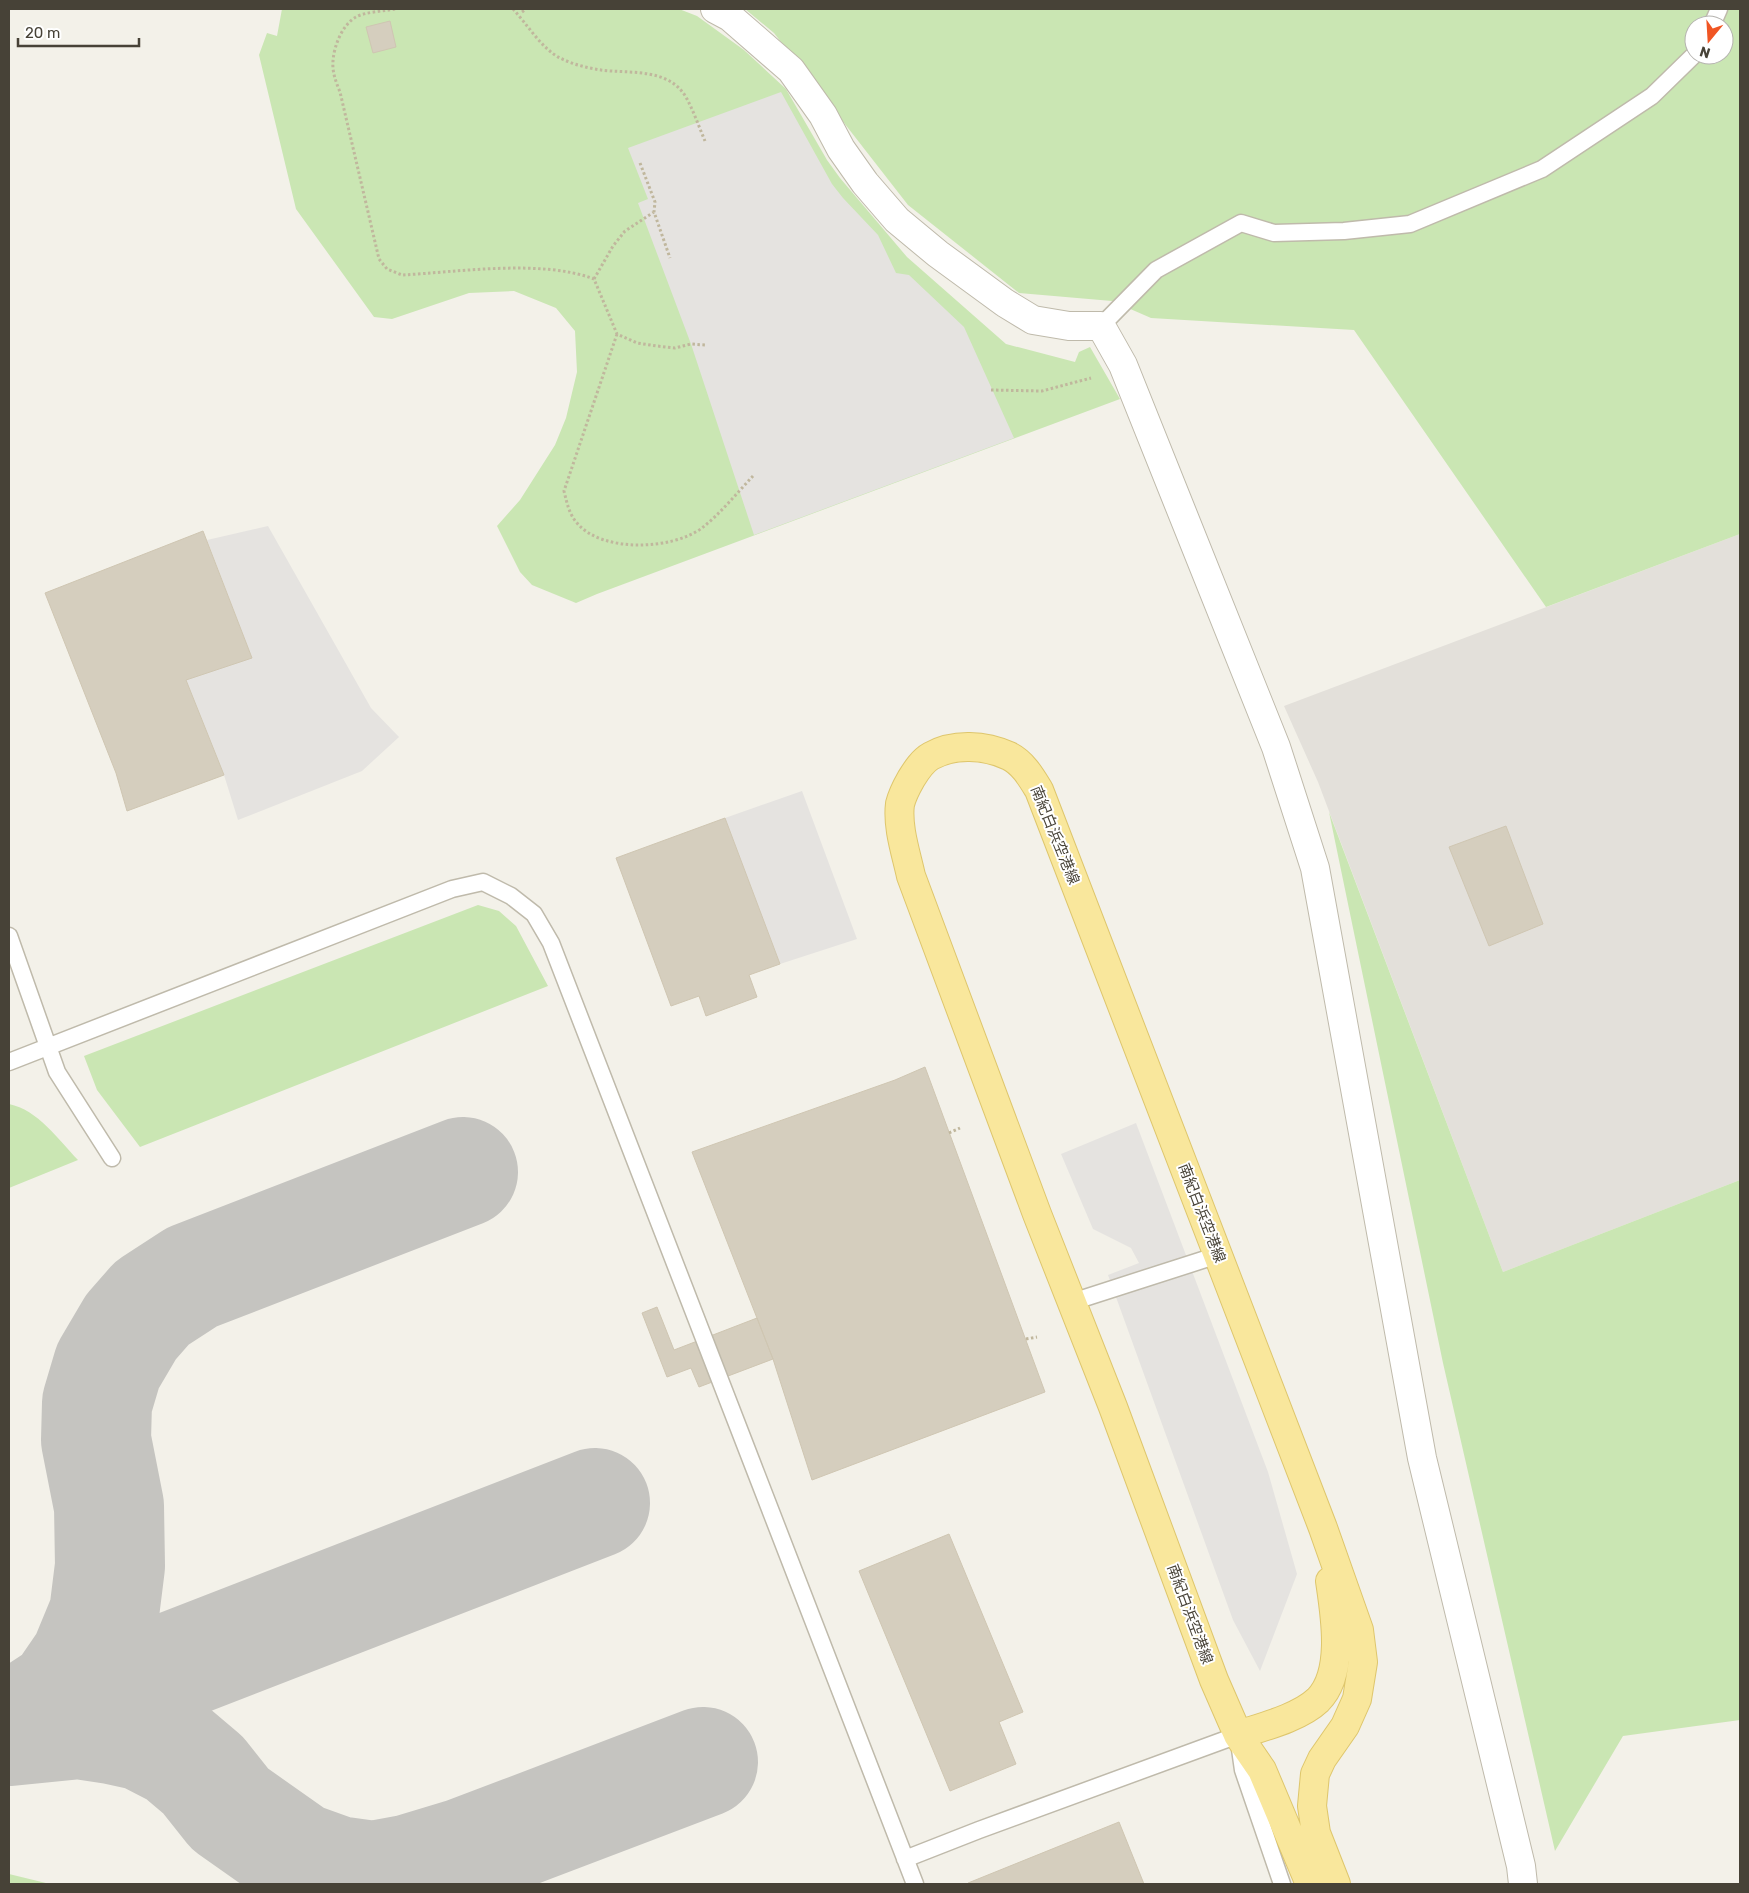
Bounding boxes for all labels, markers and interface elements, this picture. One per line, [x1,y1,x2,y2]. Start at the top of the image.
scale bar [18,15,139,47]
north arrow [1684,15,1734,65]
text: 20 m [25,24,60,42]
text: N [1698,42,1713,62]
street label: 南紀白浜空港線 [1027,783,1083,887]
street label: 南紀白浜空港線 [1175,1161,1229,1265]
street label: 南紀白浜空港線 [1164,1562,1216,1666]

